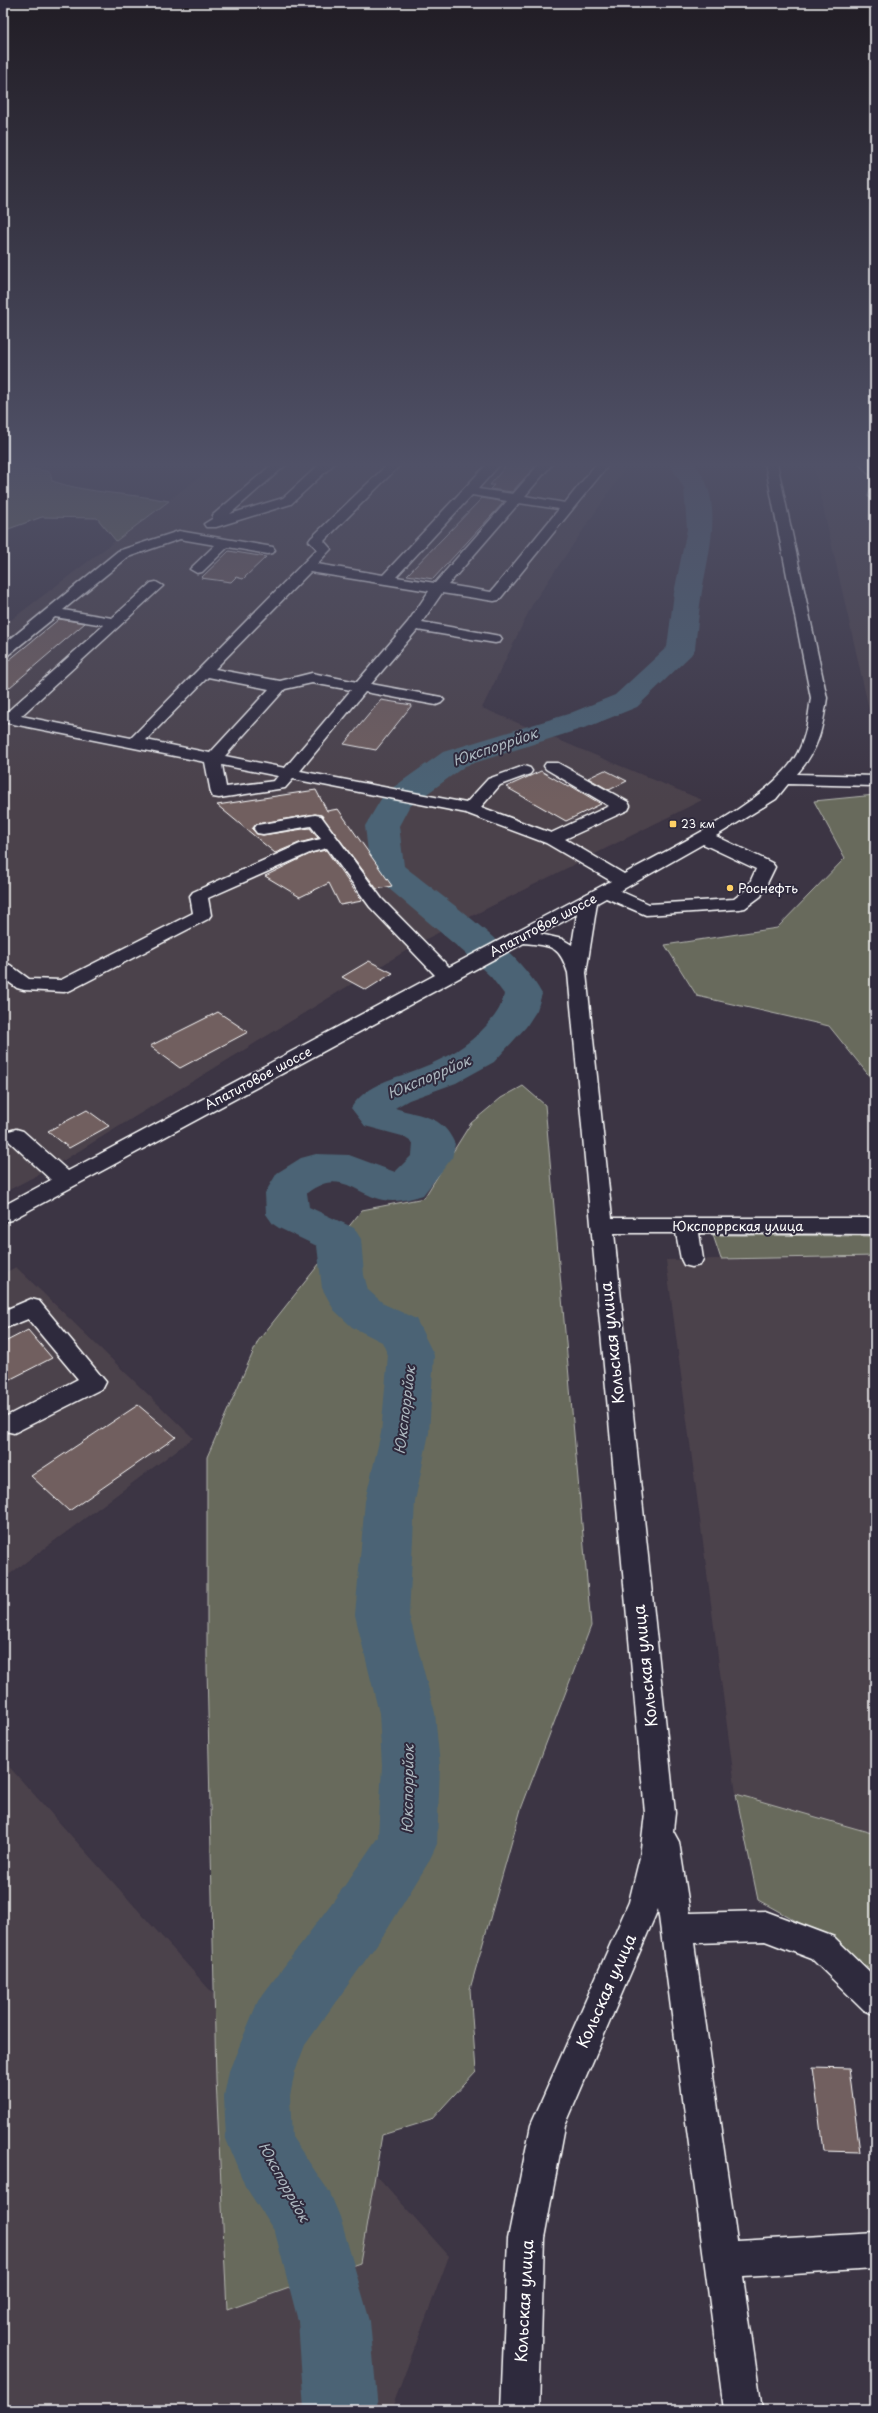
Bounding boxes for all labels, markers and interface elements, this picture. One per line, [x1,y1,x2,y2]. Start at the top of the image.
water label: Юкспоррйок [450,722,542,771]
place label: 23 км [681,815,715,832]
marker: 23 км [668,819,678,829]
place label: Роснефть [738,878,798,897]
marker: Роснефть [725,883,735,893]
street label: Апатитовое шоссе [486,888,600,961]
street label: Апатитовое шоссе [201,1041,315,1114]
water label: Юкспоррйок [384,1049,475,1103]
street label: Юкспоррская улица [672,1216,804,1235]
street label: Кольская улица [593,1281,629,1405]
water label: Юкспоррйок [389,1363,421,1455]
street label: Кольская улица [626,1604,662,1728]
water label: Юкспоррйок [396,1743,419,1833]
street label: Кольская улица [569,1930,641,2052]
water label: Юкспоррйок [254,2138,316,2227]
street label: Кольская улица [508,2239,538,2363]

